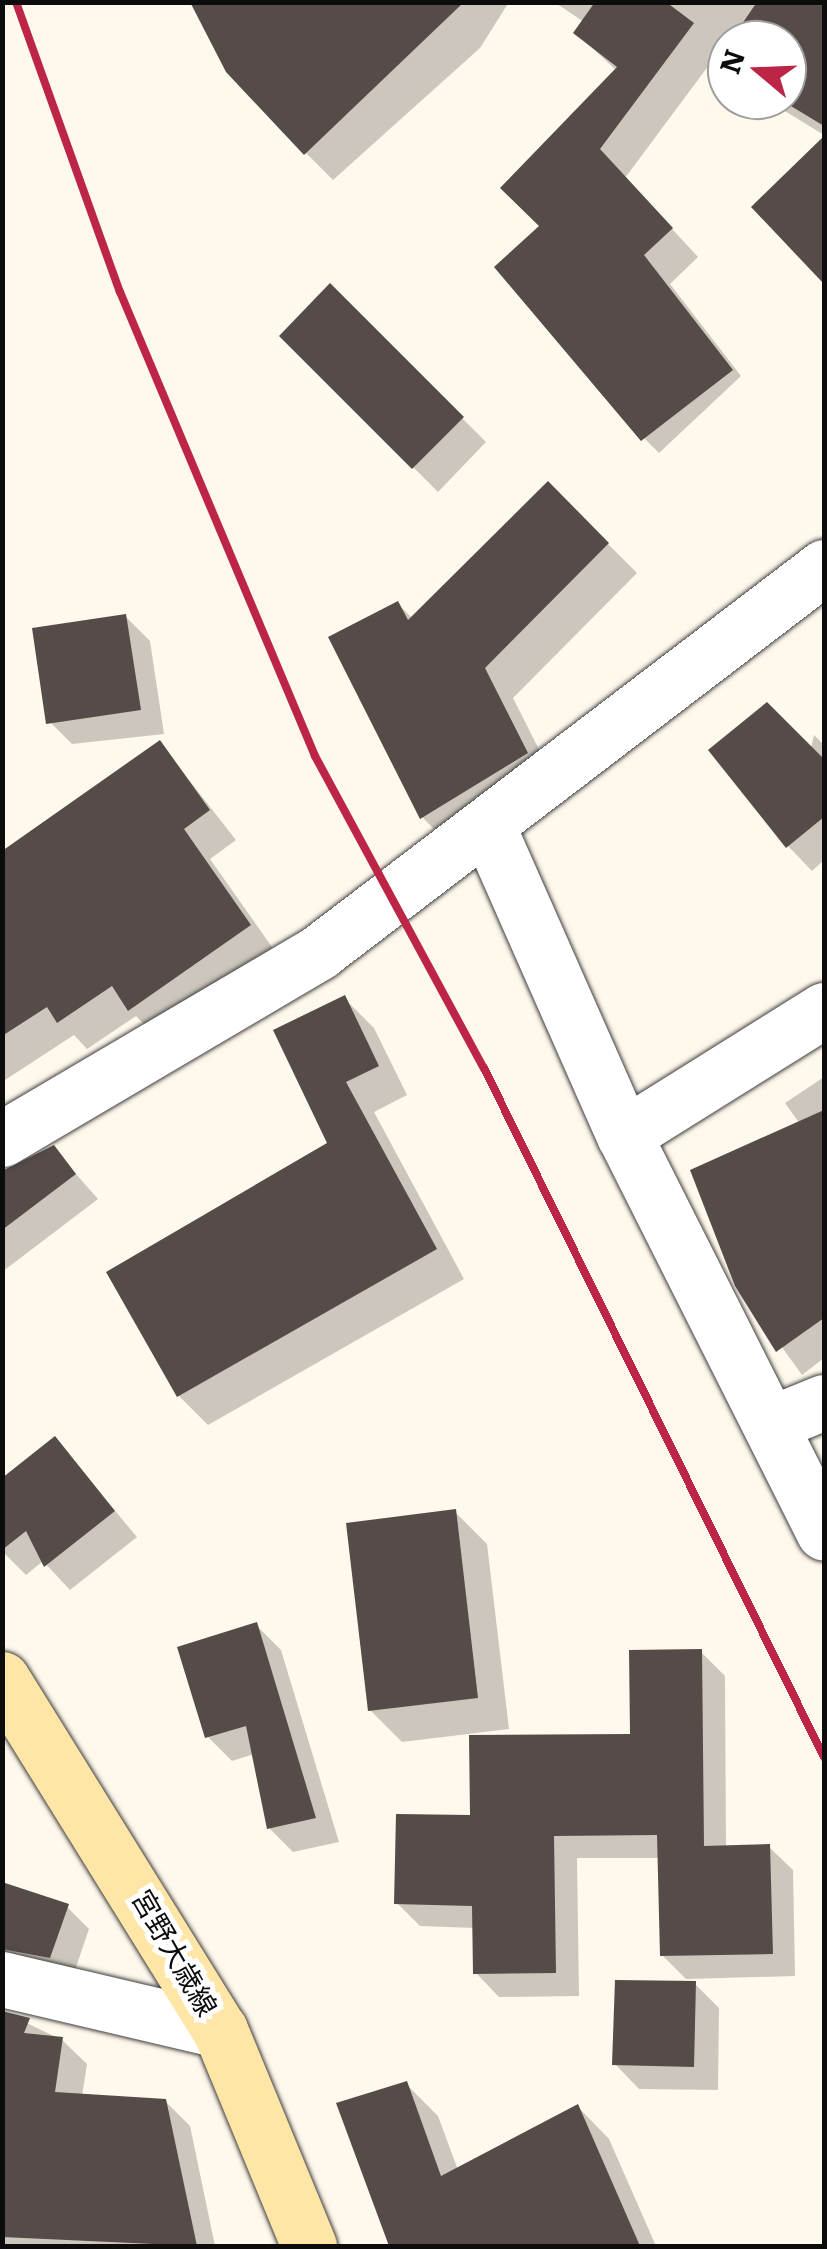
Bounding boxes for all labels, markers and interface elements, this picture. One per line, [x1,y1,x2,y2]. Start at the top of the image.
north arrow [707,20,807,120]
text: N [707,43,754,79]
street label: 宮野大歳線 [126,1883,226,2021]

